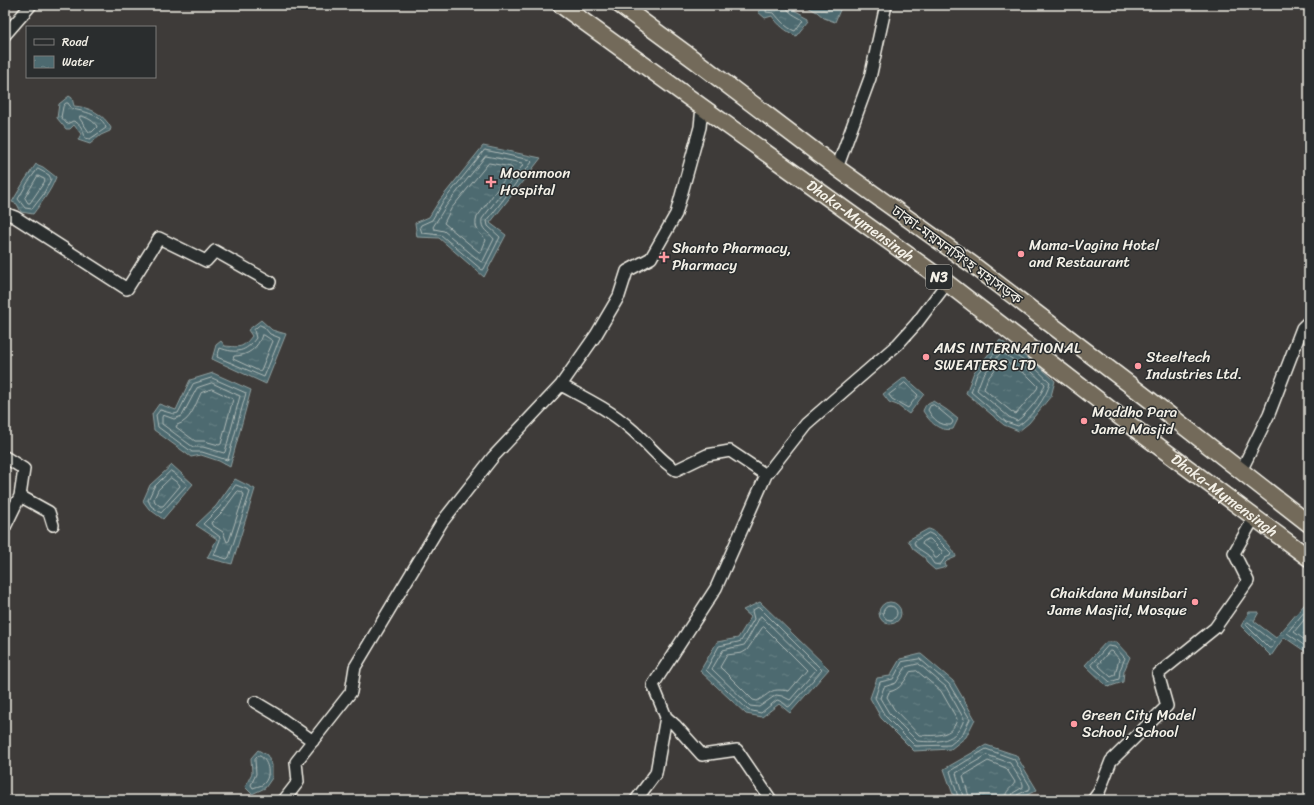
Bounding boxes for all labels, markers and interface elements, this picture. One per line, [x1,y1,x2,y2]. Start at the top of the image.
legend [26,26,156,78]
text: Road [62,31,89,53]
text: Water [62,51,95,73]
place label: Moonmoon Hospital [500,160,570,203]
street label: Dhaka-Mymensingh [801,173,920,269]
marker: Moonmoon Hospital [485,176,497,188]
street label: ঢাকা-ময়মনসিংহ মহাসড়ক [885,198,1029,312]
place label: Mama-Vagina Hotel and Restaurant [1029,232,1160,275]
place label: Shanto Pharmacy, Pharmacy [672,235,791,278]
marker: Mama-Vagina Hotel and Restaurant [1016,249,1026,259]
marker: Shanto Pharmacy, Pharmacy [659,252,669,262]
road number: N3 [926,265,952,289]
place label: AMS INTERNATIONAL SWEATERS LTD [933,335,1081,378]
place label: Steeltech Industries Ltd. [1145,344,1242,387]
marker: AMS INTERNATIONAL SWEATERS LTD [921,352,931,362]
marker: Steeltech Industries Ltd. [1133,361,1143,371]
place label: Moddho Para Jame Masjid [1091,399,1178,442]
marker: Moddho Para Jame Masjid [1079,416,1089,426]
street label: Dhaka-Mymensingh [1165,447,1284,544]
place label: Chaikdana Munsibari Jame Masjid, Mosque [1047,580,1188,623]
marker: Chaikdana Munsibari Jame Masjid, Mosque [1190,597,1200,607]
place label: Green City Model School, School [1082,702,1196,745]
marker: Green City Model School, School [1069,719,1079,729]

